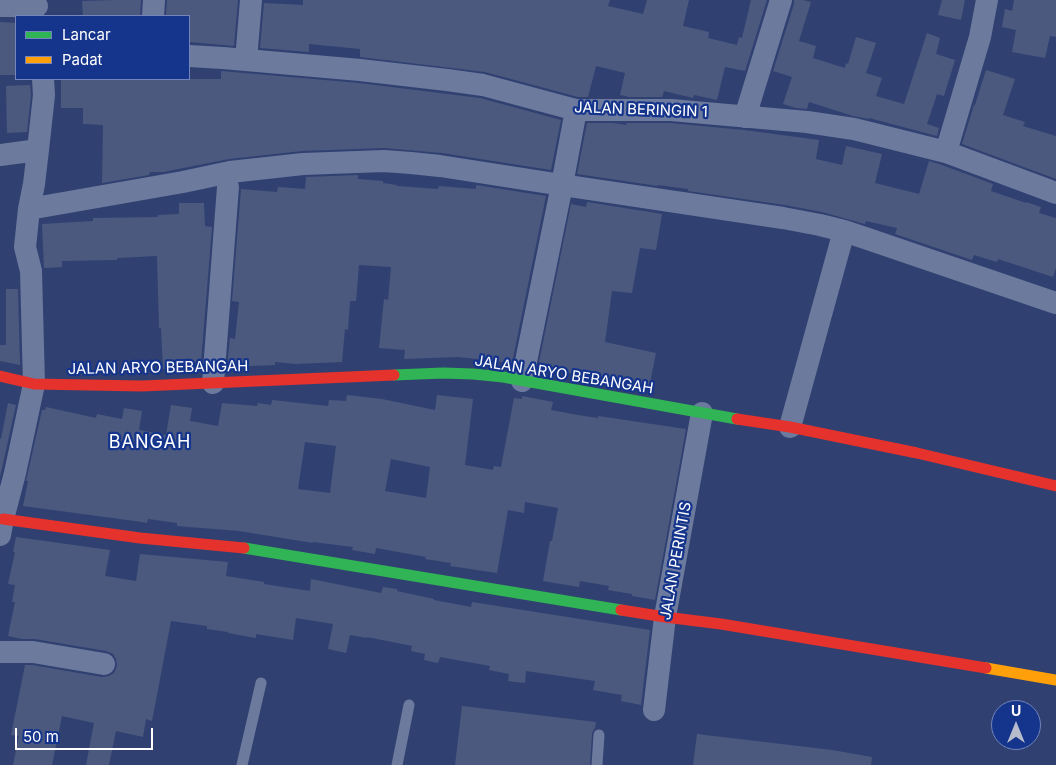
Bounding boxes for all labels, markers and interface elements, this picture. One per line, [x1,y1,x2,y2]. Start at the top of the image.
legend [15,15,190,80]
text: Lancar [62,25,111,44]
text: Padat [62,50,103,69]
street label: JALAN BERINGIN 1 [574,99,708,121]
street label: JALAN ARYO BEBANGAH [473,352,655,398]
street label: JALAN ARYO BEBANGAH [68,357,248,379]
district label: BANGAH [108,432,192,454]
street label: JALAN PERINTIS [657,500,695,622]
north arrow [991,700,1041,750]
text: U [1011,702,1021,719]
scale bar [18,718,155,750]
text: 50 m [23,727,59,746]

